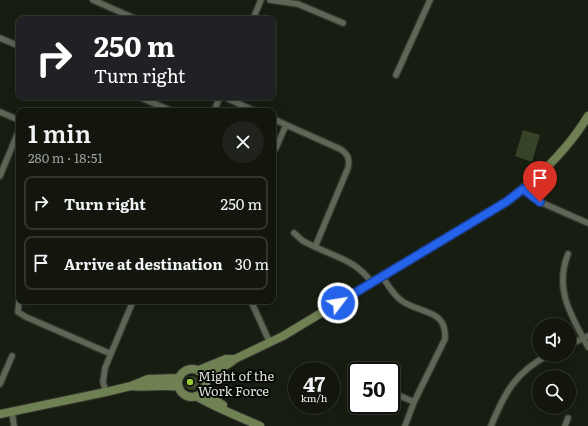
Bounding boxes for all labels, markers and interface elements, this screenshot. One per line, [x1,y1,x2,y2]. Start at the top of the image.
text: 250 m [94,24,175,66]
icon: right [28,32,80,84]
text: Turn right [94,62,185,89]
text: 1 min [28,115,91,150]
button: close [222,121,264,163]
text: 280 m · 18:51 [28,148,103,167]
pin [523,161,557,202]
icon: arrive [529,167,551,189]
icon: right [30,192,52,214]
text: Turn right [64,192,146,215]
text: 250 m [221,192,262,215]
icon: arrive [30,252,52,274]
text: Arrive at destination [64,252,223,275]
text: 30 m [235,252,269,275]
position arrow [317,282,359,324]
map controls [532,318,576,414]
button: sound [532,318,576,362]
speed limit sign: 50 [348,362,400,414]
place label: Might of the Work Force [198,366,274,400]
text: 47 [303,368,325,398]
button: search [532,370,576,414]
marker: Might of the Work Force [185,377,195,387]
text: km/h [301,390,327,405]

